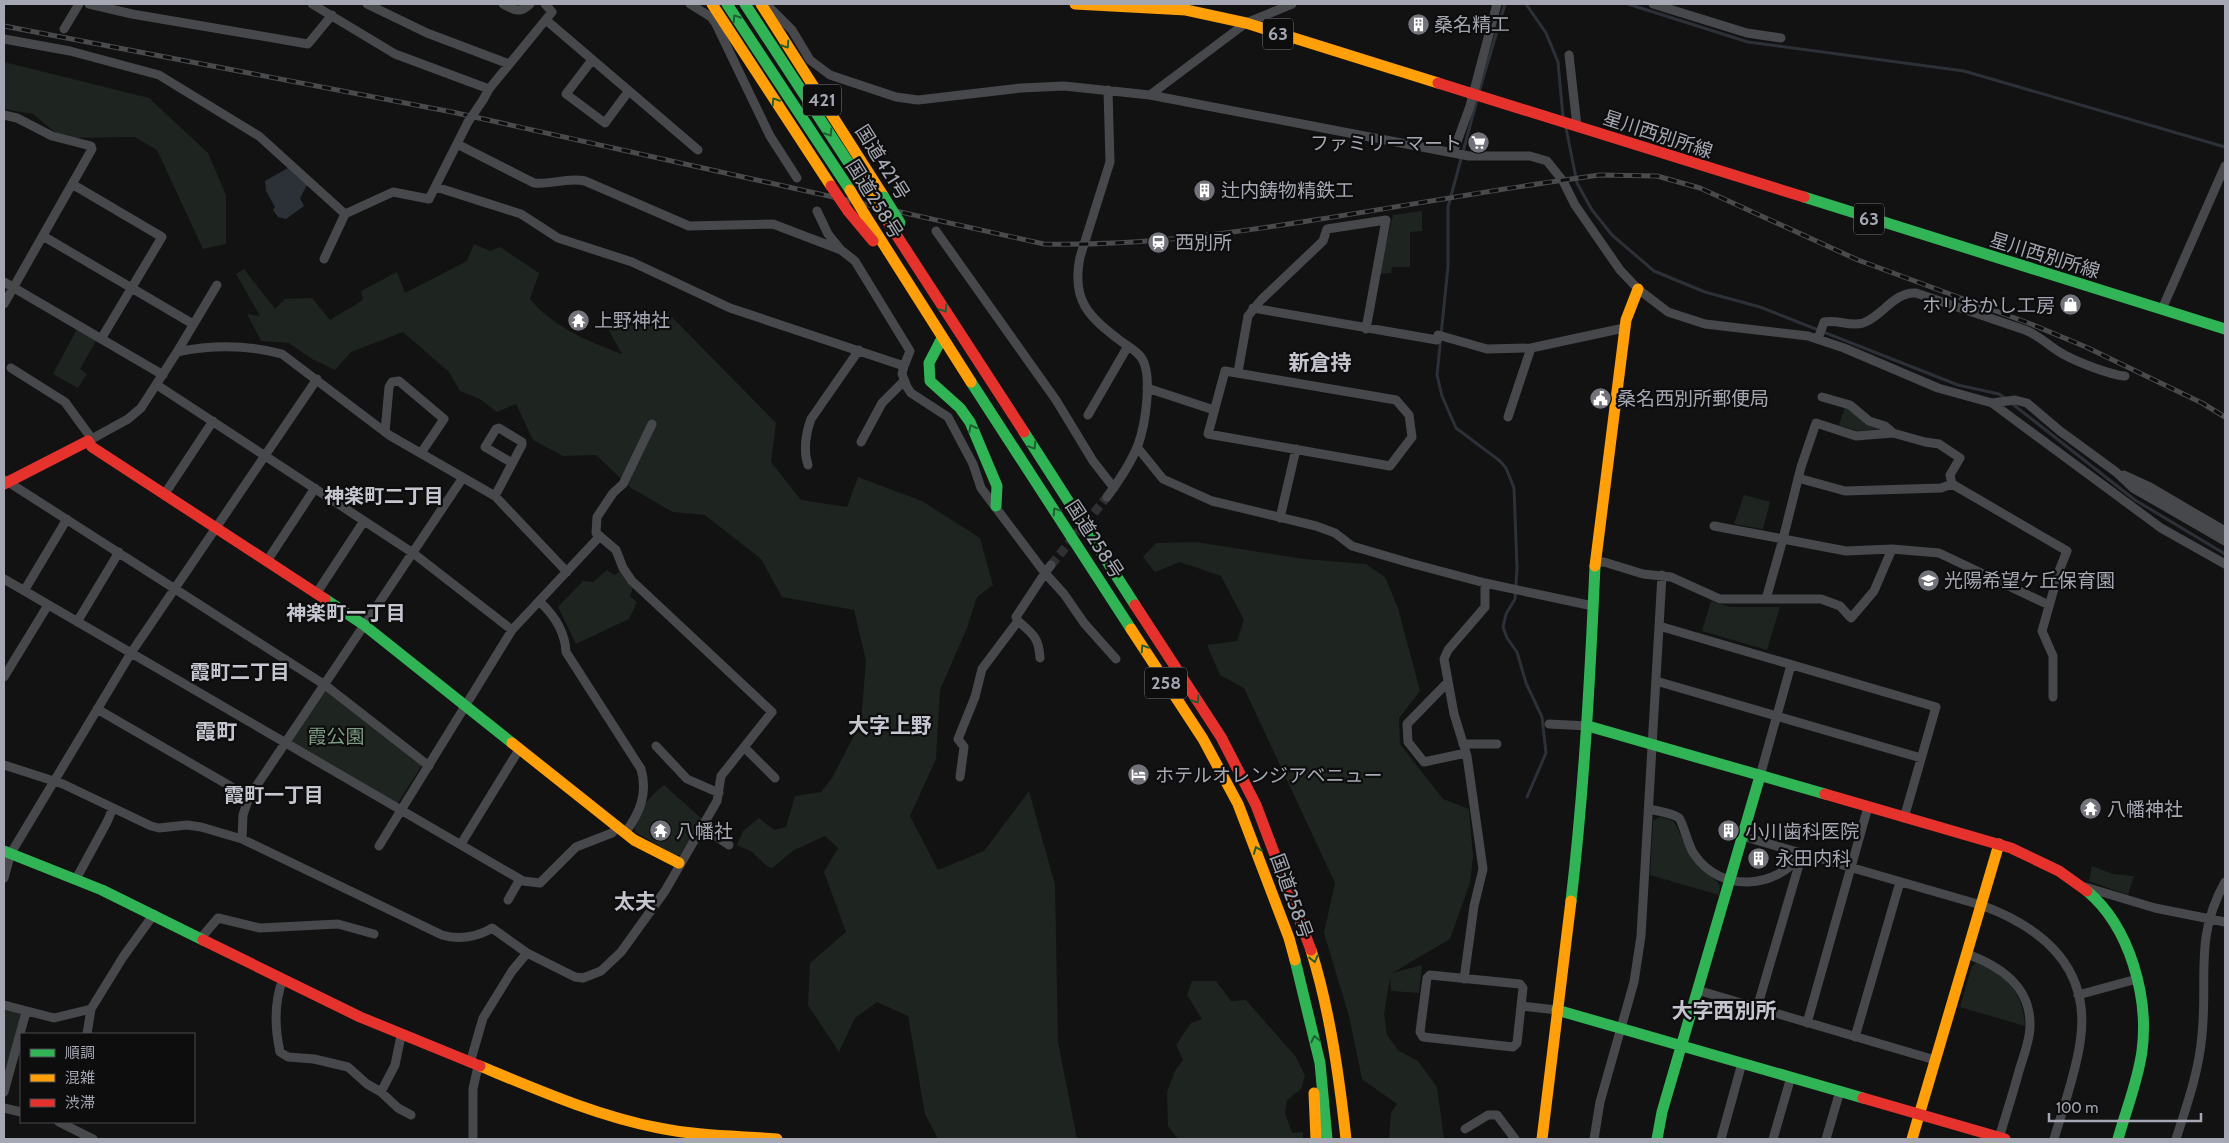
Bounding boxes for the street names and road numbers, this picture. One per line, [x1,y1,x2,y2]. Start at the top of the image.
road number: 63 [1263,18,1293,50]
road number: 421 [803,84,841,116]
street label: 星川西別所線 [1600,106,1716,163]
street label: 国道421号 [851,120,915,204]
street label: 国道258号 [841,156,908,243]
road number: 63 [1854,203,1884,234]
street label: 星川西別所線 [1987,228,2103,283]
street label: 国道258号 [1061,496,1128,583]
road number: 258 [1145,668,1187,698]
street label: 国道258号 [1266,851,1318,942]

